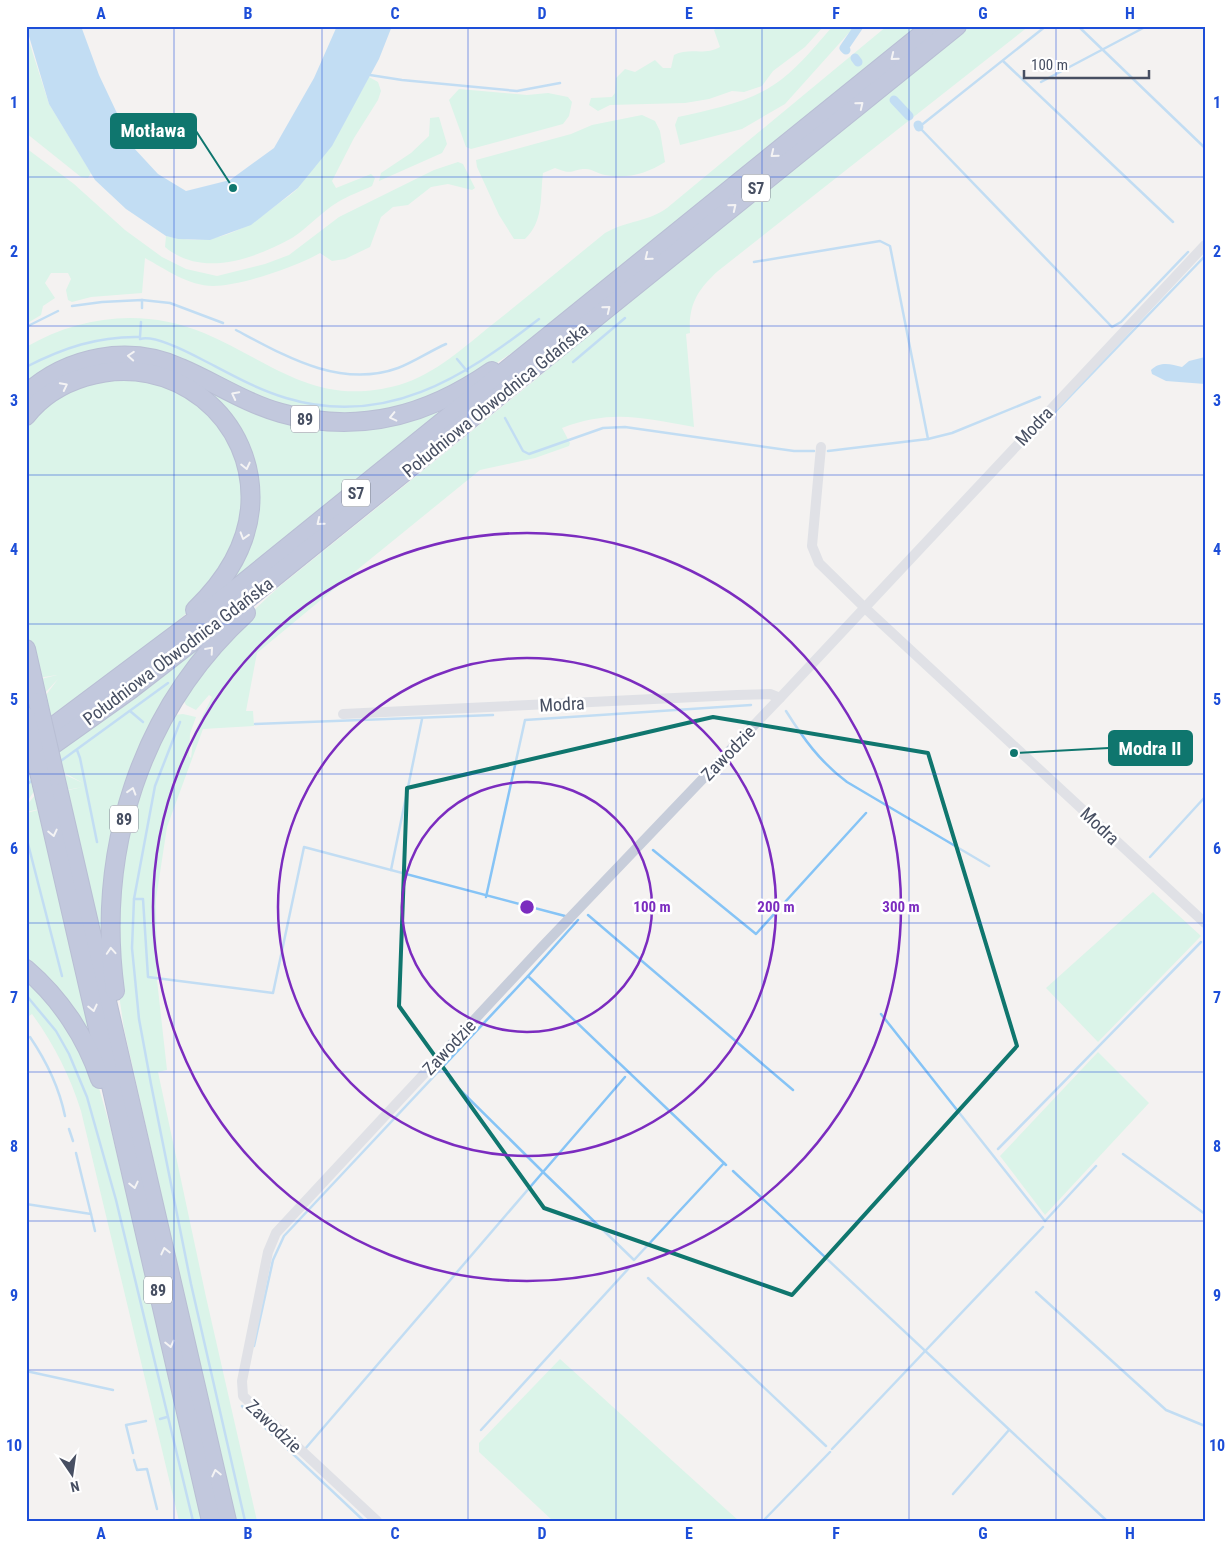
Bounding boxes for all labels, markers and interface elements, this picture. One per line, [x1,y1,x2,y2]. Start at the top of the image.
text: A [96,4,106,23]
text: B [244,4,253,23]
text: C [390,4,400,23]
text: D [537,4,547,23]
text: E [685,4,693,23]
text: F [832,4,840,23]
text: G [978,4,988,23]
text: H [1125,4,1135,23]
scale bar [1024,48,1148,80]
one-way arrow [891,51,900,59]
text: 100 m [1031,56,1068,74]
text: 1 [10,93,18,112]
text: 1 [1213,93,1221,112]
one-way arrow [854,101,863,110]
callout: Motława [111,114,196,148]
text: Motława [120,119,186,142]
one-way arrow [771,149,780,157]
road number: S7 [742,174,770,202]
one-way arrow [727,204,736,212]
text: 2 [10,242,18,261]
text: 2 [1213,242,1221,261]
one-way arrow [644,251,653,260]
one-way arrow [601,307,610,315]
street label: Południowa Obwodnica Gdańska [398,319,592,481]
one-way arrow [127,351,135,362]
one-way arrow [59,382,68,392]
text: 3 [10,391,18,410]
one-way arrow [231,391,240,401]
text: 3 [1213,391,1221,410]
street label: Modra [1011,402,1057,450]
road number: 89 [291,406,319,432]
one-way arrow [388,411,397,422]
one-way arrow [240,461,251,470]
road number: S7 [342,479,370,506]
one-way arrow [317,516,326,524]
one-way arrow [240,532,250,540]
text: 4 [10,540,18,559]
text: 4 [1213,540,1221,559]
street label: Południowa Obwodnica Gdańska [79,573,277,729]
one-way arrow [205,646,214,655]
text: 5 [10,690,18,709]
text: 5 [1213,690,1221,709]
street label: Modra [539,692,585,716]
street label: Zawodzie [697,721,759,785]
callout: Modra II [1109,731,1192,765]
text: Modra II [1119,737,1181,760]
one-way arrow [126,787,136,795]
street label: Modra [1076,803,1124,849]
road number: 89 [110,806,138,832]
one-way arrow [47,828,58,837]
text: 6 [10,839,18,858]
text: 6 [1213,839,1221,858]
centre of rings [518,898,536,916]
text: 100 m [633,898,671,916]
text: 200 m [757,898,795,916]
text: 300 m [882,898,920,916]
one-way arrow [106,947,117,955]
text: 7 [10,988,18,1007]
text: 7 [1213,988,1221,1007]
one-way arrow [87,1004,98,1013]
street label: Zawodzie [418,1015,480,1079]
text: 8 [10,1137,18,1156]
text: 8 [1213,1137,1221,1156]
one-way arrow [128,1181,139,1190]
one-way arrow [160,1247,171,1256]
road number: 89 [144,1276,172,1304]
text: 9 [10,1286,18,1305]
text: 9 [1213,1286,1221,1305]
one-way arrow [164,1339,175,1348]
street label: Zawodzie [242,1395,306,1457]
text: 10 [6,1436,22,1455]
text: 10 [1209,1436,1225,1455]
north arrow [48,1450,98,1500]
one-way arrow [211,1469,222,1478]
text: N [69,1478,81,1495]
text: A [96,1524,106,1543]
text: B [244,1524,253,1543]
text: C [390,1524,400,1543]
text: D [537,1524,547,1543]
text: E [685,1524,693,1543]
text: F [832,1524,840,1543]
text: G [978,1524,988,1543]
text: H [1125,1524,1135,1543]

